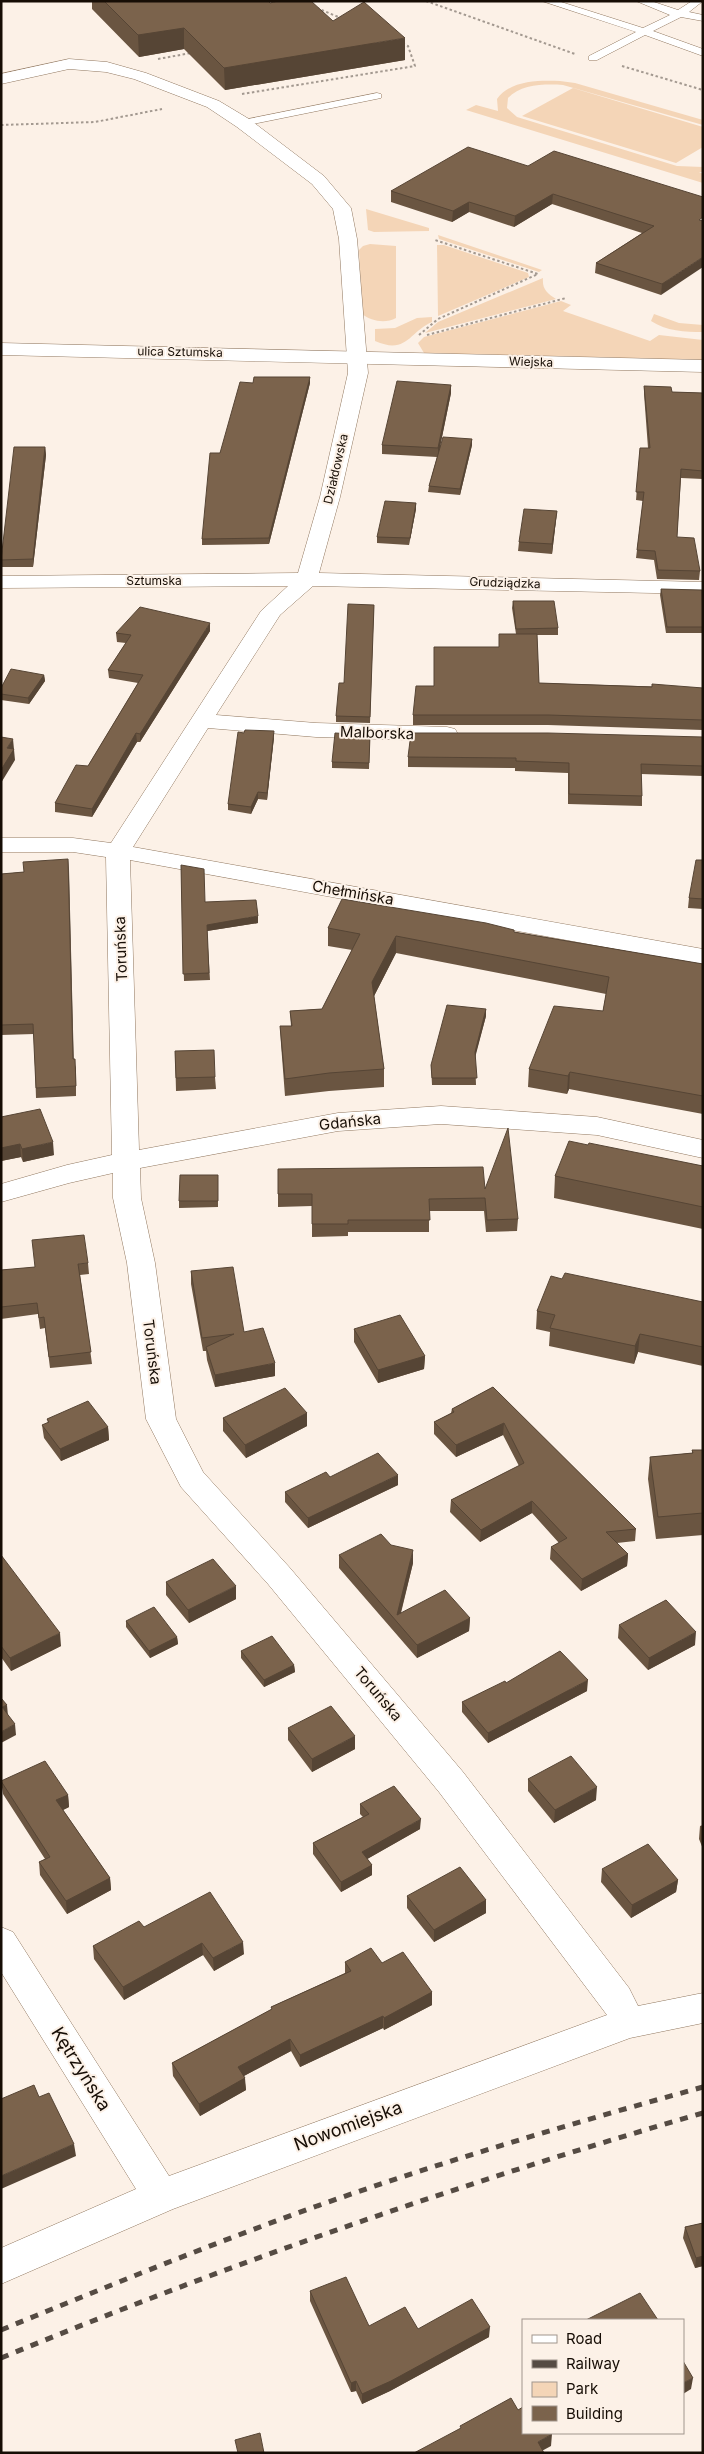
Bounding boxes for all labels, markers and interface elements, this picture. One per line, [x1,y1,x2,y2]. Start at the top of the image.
street label: ulica Sztumska [137,343,223,360]
street label: Wiejska [509,353,553,370]
street label: Działdowska [320,432,351,505]
street label: Sztumska [126,573,182,588]
street label: Grudziądzka [469,574,541,591]
street label: Malborska [340,722,414,743]
street label: Chełmińska [311,876,395,909]
street label: Toruńska [110,916,131,982]
street label: Gdańska [318,1109,382,1134]
street label: Toruńska [139,1318,166,1386]
street label: Toruńska [350,1662,407,1725]
street label: Kętrzyńska [47,2023,115,2114]
street label: Nowomiejska [291,2096,405,2155]
legend [522,2319,684,2434]
text: Road [566,2329,602,2348]
text: Railway [566,2354,621,2373]
text: Park [566,2379,599,2398]
text: Building [566,2404,623,2423]

